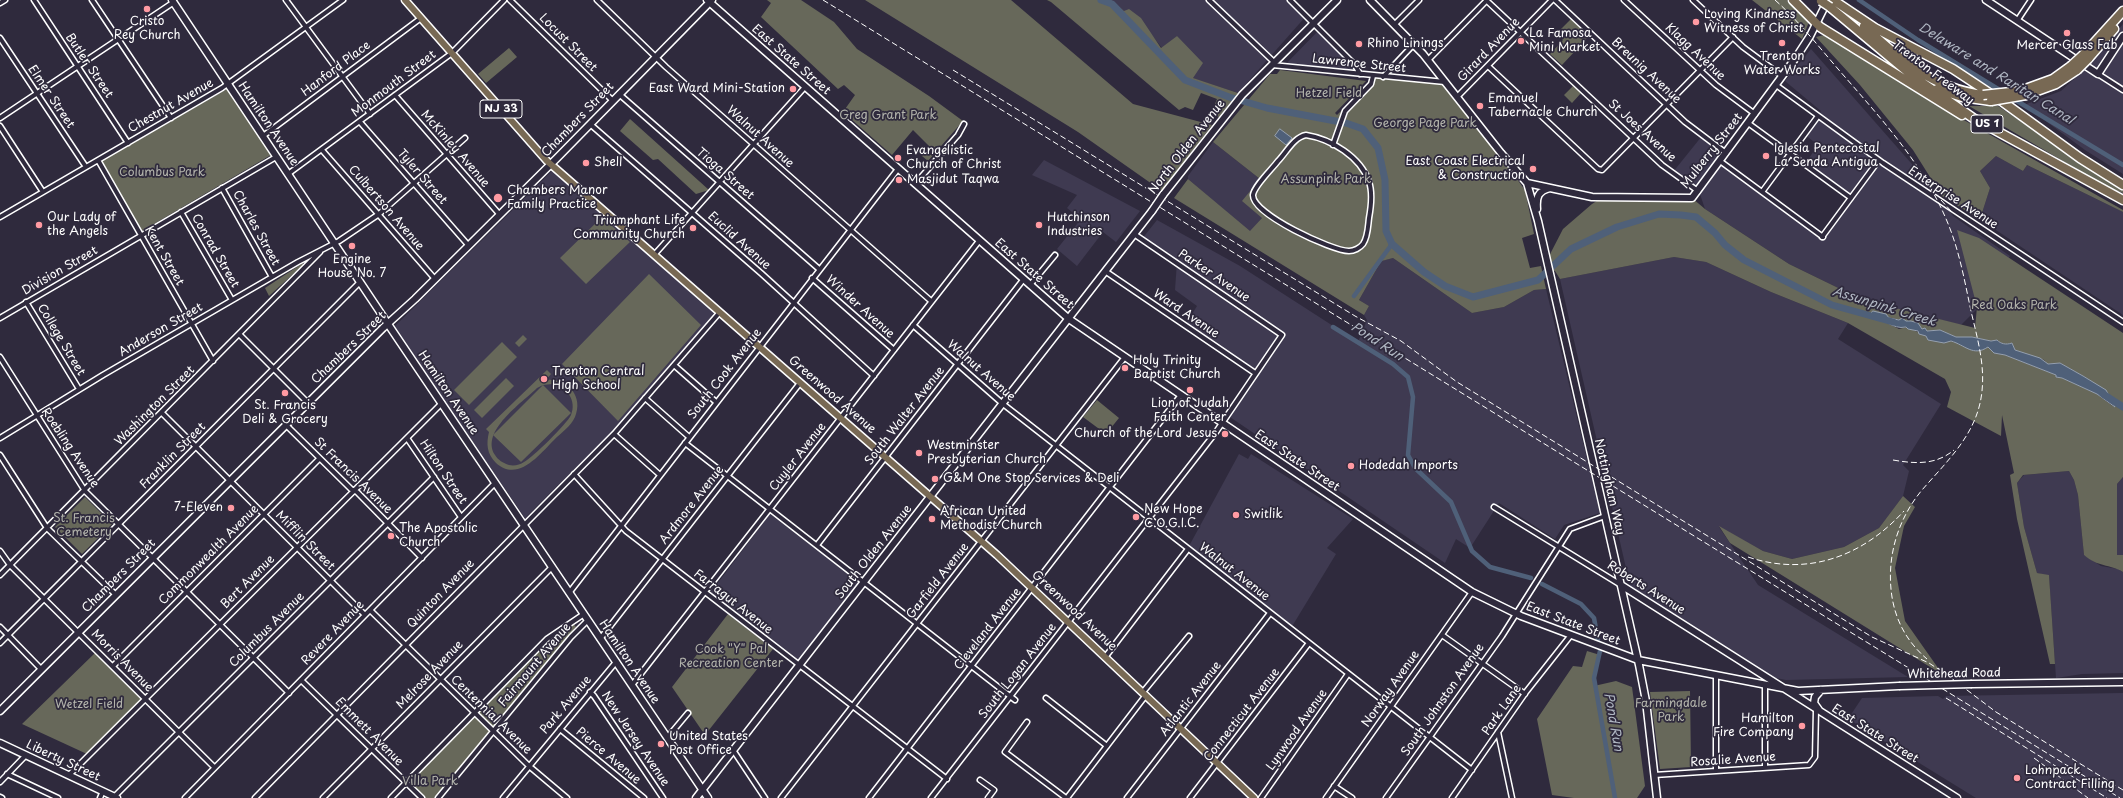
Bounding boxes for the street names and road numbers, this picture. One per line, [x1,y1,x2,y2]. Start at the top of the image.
street label: Locust Street [536,11,600,75]
street label: Girard Avenue [1455,15,1523,85]
street label: Klagg Avenue [1662,21,1728,83]
street label: East State Street [749,22,833,98]
street label: Butler Street [62,31,116,101]
street label: Breunig Avenue [1608,35,1684,107]
street label: Hanford Place [299,38,373,100]
street label: Trenton Freeway [1890,38,1976,108]
street label: Monmouth Street [349,48,439,120]
street label: Lawrence Street [1311,52,1407,76]
street label: Elmer Street [25,63,77,131]
street label: Chestnut Avenue [126,76,216,136]
street label: Hamilton Avenue [235,79,301,169]
street label: Chambers Street [539,80,617,160]
street label: North Olden Avenue [1146,97,1228,197]
street label: St Joes Avenue [1605,97,1679,165]
road number: NJ 33 [480,100,522,118]
street label: Walnut Avenue [723,103,797,171]
street label: McKinley Avenue [418,108,492,190]
street label: Mulberry Street [1678,110,1746,192]
road number: US 1 [1971,115,2003,133]
street label: Tioga Street [693,145,757,203]
street label: Tyler Street [394,147,450,207]
street label: Culbertson Avenue [345,163,427,253]
street label: Enterprise Avenue [1905,164,2001,232]
street label: Charles Street [229,188,283,268]
street label: Euclid Avenue [705,209,773,273]
street label: Conrad Street [188,212,242,290]
street label: Kent Street [141,224,187,288]
street label: East State Street [992,236,1076,312]
street label: Division Street [20,244,100,298]
street label: Parker Avenue [1175,247,1253,305]
street label: Winder Avenue [823,272,897,342]
street label: Ward Avenue [1150,287,1222,341]
street label: Anderson Street [117,300,205,360]
street label: College Street [34,301,88,379]
street label: Chambers Street [309,309,389,387]
street label: South Cook Avenue [685,326,765,422]
street label: Walnut Avenue [944,337,1018,405]
street label: Hamilton Avenue [415,348,481,438]
street label: Greenwood Avenue [785,353,879,437]
street label: Washington Street [112,363,198,449]
street label: South Walter Avenue [862,364,948,468]
street label: Roebling Avenue [38,405,102,491]
street label: Franklin Street [137,420,209,492]
street label: Cuyler Avenue [767,420,829,494]
street label: East State Street [1252,427,1342,495]
street label: St Francis Avenue [311,435,395,517]
street label: Hilton Street [416,437,470,507]
street label: Nottingham Way [1591,437,1627,537]
street label: Ardmore Avenue [657,463,727,547]
street label: Commonwealth Avenue [156,502,262,608]
street label: South Olden Avenue [833,502,915,602]
street label: Mifflin Street [272,508,338,574]
street label: Chambers Street [79,536,159,616]
street label: Garfield Avenue [904,540,972,622]
street label: Walnut Avenue [1196,540,1272,604]
street label: Bert Avenue [218,552,278,612]
street label: Quinton Avenue [404,556,478,632]
street label: Roberts Avenue [1604,558,1688,618]
street label: Farragut Avenue [691,567,775,637]
street label: Greenwood Avenue [1028,568,1120,654]
street label: Cleveland Avenue [951,585,1025,673]
street label: Columbus Avenue [226,589,308,671]
street label: Revere Avenue [299,598,367,668]
street label: East State Street [1524,599,1622,649]
street label: Hamilton Avenue [596,617,662,707]
street label: Fairmount Avenue [496,620,574,710]
street label: South Logan Avenue [976,620,1060,722]
street label: Morris Avenue [88,627,156,695]
street label: Melrose Avenue [394,638,466,712]
street label: South Johnston Avenue [1399,641,1487,759]
street label: Norway Avenue [1359,648,1423,730]
street label: Atlantic Avenue [1157,659,1225,739]
street label: Connecticut Avenue [1201,665,1283,765]
street label: Whitehead Road [1907,666,2001,682]
street label: Centennial Avenue [447,673,535,757]
street label: Park Avenue [537,673,595,737]
street label: Park Lane [1479,682,1525,738]
street label: Lynwood Avenue [1264,687,1330,773]
street label: New Jersey Avenue [598,689,672,789]
street label: Emmett Avenue [332,695,406,769]
street label: East State Street [1829,702,1921,766]
street label: Pierce Avenue [573,725,643,787]
street label: Liberty Street [24,737,102,785]
street label: Rosalie Avenue [1690,750,1776,770]

